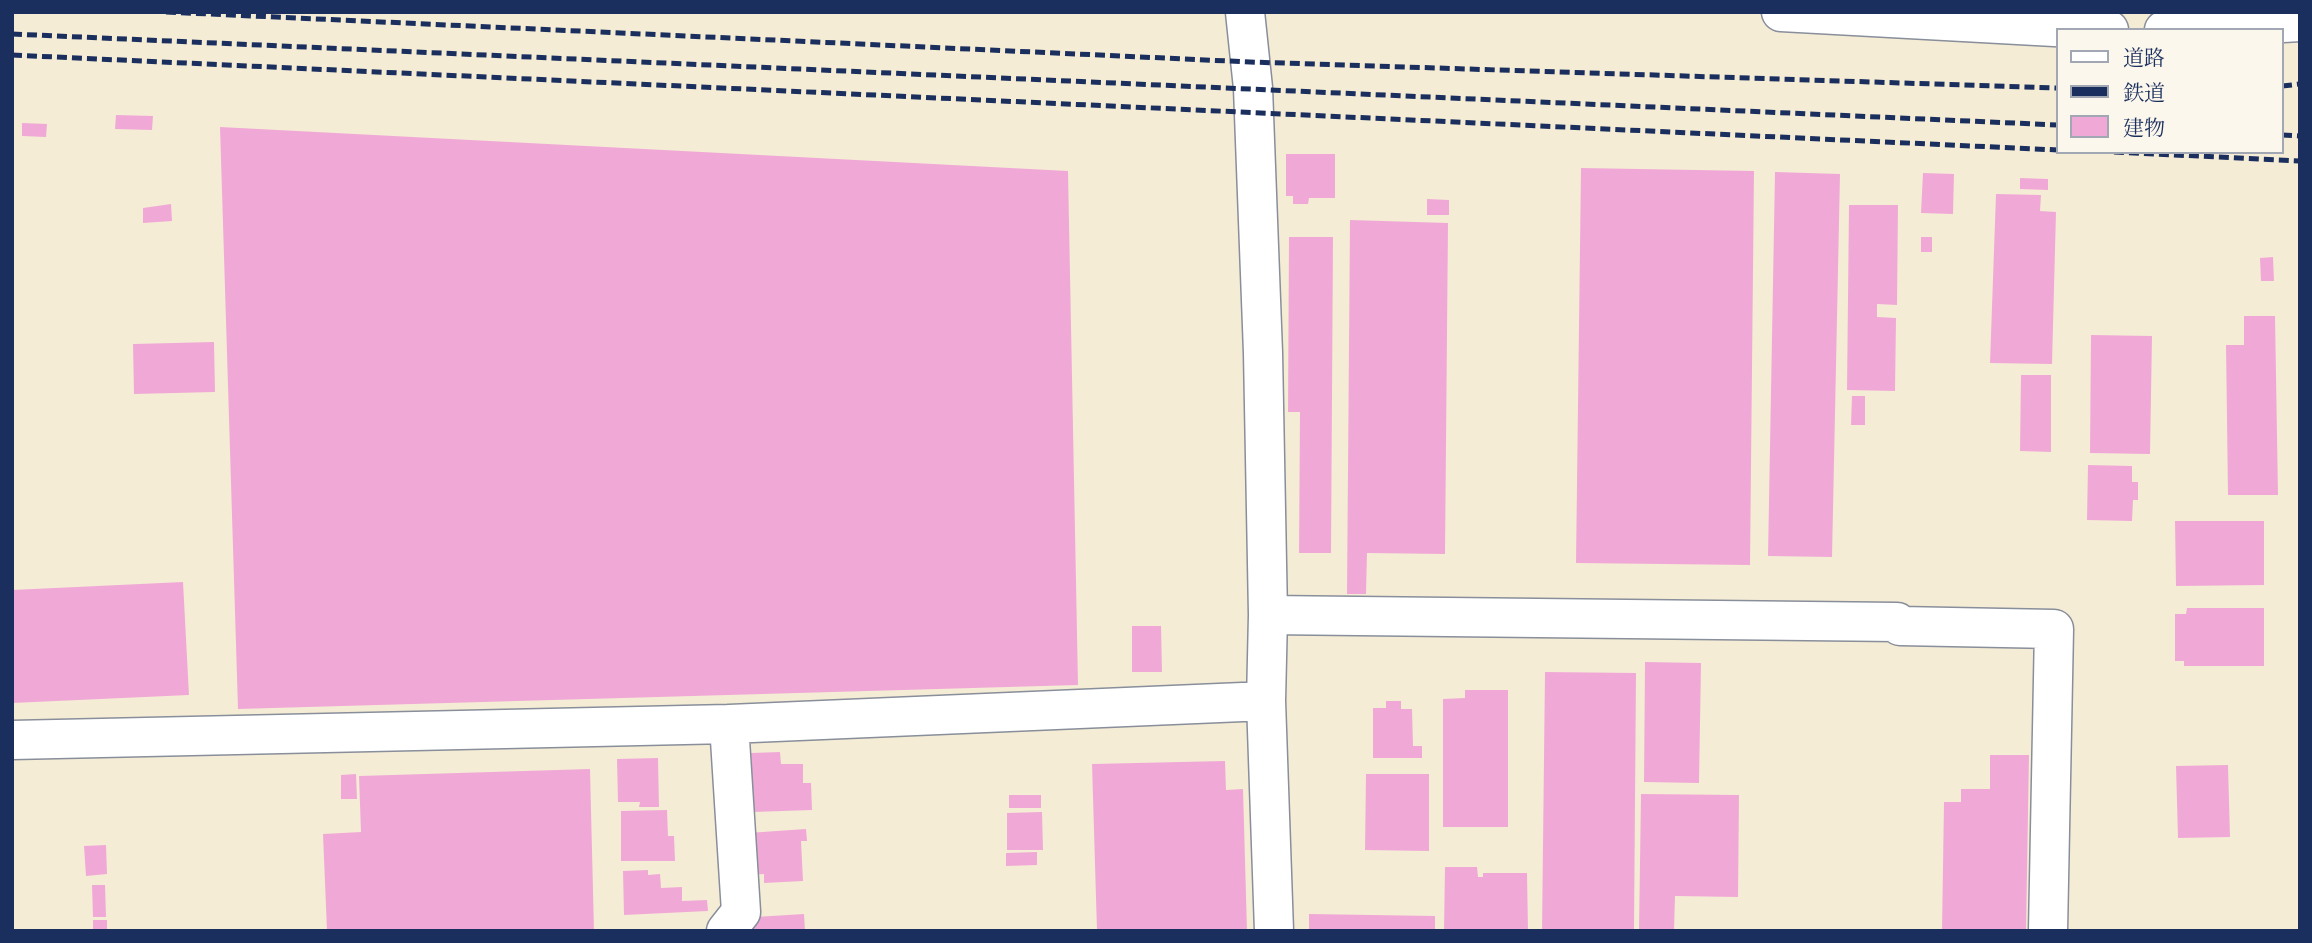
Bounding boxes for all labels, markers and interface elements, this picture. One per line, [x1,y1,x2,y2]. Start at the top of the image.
legend [2056,28,2284,154]
text: 道路 [2123,46,2165,72]
text: 鉄道 [2123,81,2165,107]
text: 建物 [2123,116,2165,142]

